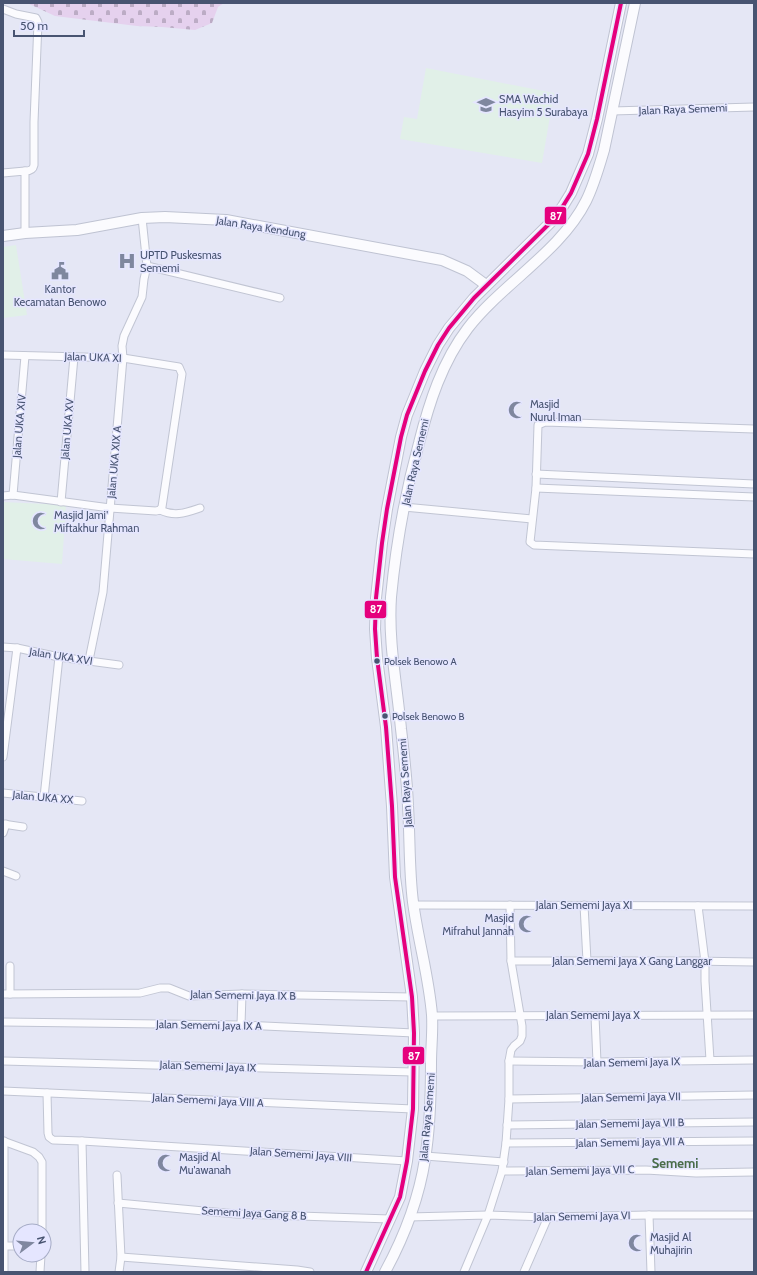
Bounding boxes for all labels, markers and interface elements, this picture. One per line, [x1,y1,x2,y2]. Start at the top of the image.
scale bar [14,12,84,38]
text: 50 m [20,18,48,33]
place label: SMA Wachid Hasyim 5 Surabaya [499,92,588,119]
school or university icon: SMA Wachid Hasyim 5 Surabaya [476,95,496,115]
street label: Jalan Raya Sememi [637,100,728,118]
line badge: 87 [544,206,567,225]
text: 87 [550,209,563,223]
street label: Jalan Raya Kendung [214,213,307,241]
place label: UPTD Puskesmas Sememi [140,248,222,275]
hospital icon: UPTD Puskesmas Sememi [117,251,137,271]
public building icon: Kantor Kecamatan Benowo [50,261,70,281]
place label: Kantor Kecamatan Benowo [14,282,106,309]
street label: Jalan UKA XI [63,349,122,365]
street label: Jalan UKA XIV [9,393,29,459]
place label: Masjid Nurul Iman [530,397,581,424]
street label: Jalan UKA XV [57,398,77,461]
mosque icon: Masjid Nurul Iman [507,400,527,420]
street label: Jalan Raya Sememi [398,417,432,508]
street label: Jalan UKA XIX A [104,425,124,500]
place label: Masjid Jami' Miftakhur Rahman [54,508,139,535]
mosque icon: Masjid Jami' Miftakhur Rahman [31,511,51,531]
line badge: 87 [364,600,387,619]
text: 87 [370,602,383,616]
street label: Jalan UKA XVI [27,644,94,668]
place label: Polsek Benowo A [384,655,458,668]
marker: Polsek Benowo A [372,656,382,666]
place label: Polsek Benowo B [392,710,465,723]
marker: Polsek Benowo B [380,711,390,721]
street label: Jalan Raya Sememi [395,738,415,829]
street label: Jalan UKA XX [11,787,74,807]
street label: Jalan Sememi Jaya XI [535,898,632,912]
place label: Masjid Mifrahul Jannah [442,911,514,938]
mosque icon: Masjid Mifrahul Jannah [517,914,537,934]
street label: Jalan Sememi Jaya X Gang Langgar [551,954,712,968]
street label: Jalan Sememi Jaya IX B [189,987,296,1003]
street label: Jalan Sememi Jaya X [545,1008,640,1022]
street label: Jalan Sememi Jaya IX A [155,1017,262,1033]
line badge: 87 [402,1046,425,1065]
text: 87 [408,1049,421,1063]
street label: Jalan Sememi Jaya IX [583,1054,681,1070]
street label: Jalan Sememi Jaya IX [158,1057,257,1075]
street label: Jalan Raya Sememi [416,1072,438,1163]
street label: Jalan Sememi Jaya VII [580,1089,681,1105]
street label: Jalan Sememi Jaya VIII A [151,1090,264,1110]
street label: Jalan Sememi Jaya VII B [575,1115,685,1131]
street label: Jalan Sememi Jaya VII A [574,1134,685,1150]
street label: Jalan Sememi Jaya VIII [248,1143,353,1165]
place label: Masjid Al Mu'awanah [179,1150,231,1177]
mosque icon: Masjid Al Mu'awanah [156,1153,176,1173]
district label: Sememi [652,1155,698,1171]
street label: Jalan Sememi Jaya VII C [524,1162,635,1178]
street label: Sememi Jaya Gang 8 B [201,1203,307,1223]
street label: Jalan Sememi Jaya VI [532,1208,631,1224]
north arrow [12,1223,52,1263]
place label: Masjid Al Muhajirin [650,1230,692,1257]
mosque icon: Masjid Al Muhajirin [627,1233,647,1253]
text: N [34,1235,49,1246]

